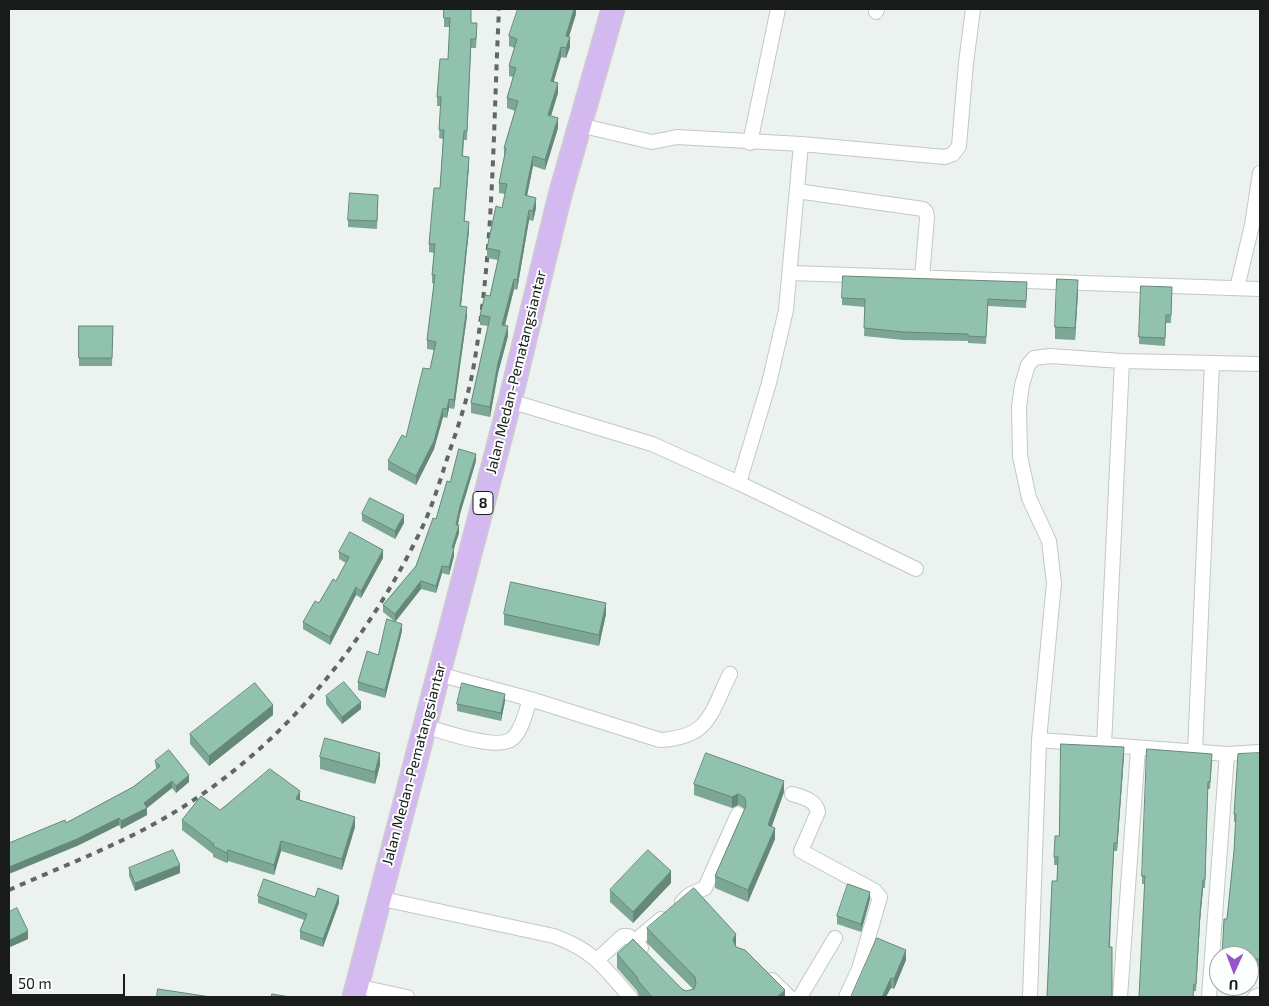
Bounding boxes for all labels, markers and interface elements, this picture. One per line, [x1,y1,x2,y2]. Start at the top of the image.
street label: Jalan Medan-Pematangsiantar [482,268,550,476]
road number: 8 [473,492,493,514]
street label: Jalan Medan-Pematangsiantar [378,661,450,867]
north arrow [1209,946,1259,996]
scale bar [12,964,128,996]
text: 50 m [18,974,52,992]
text: U [1228,977,1239,994]

